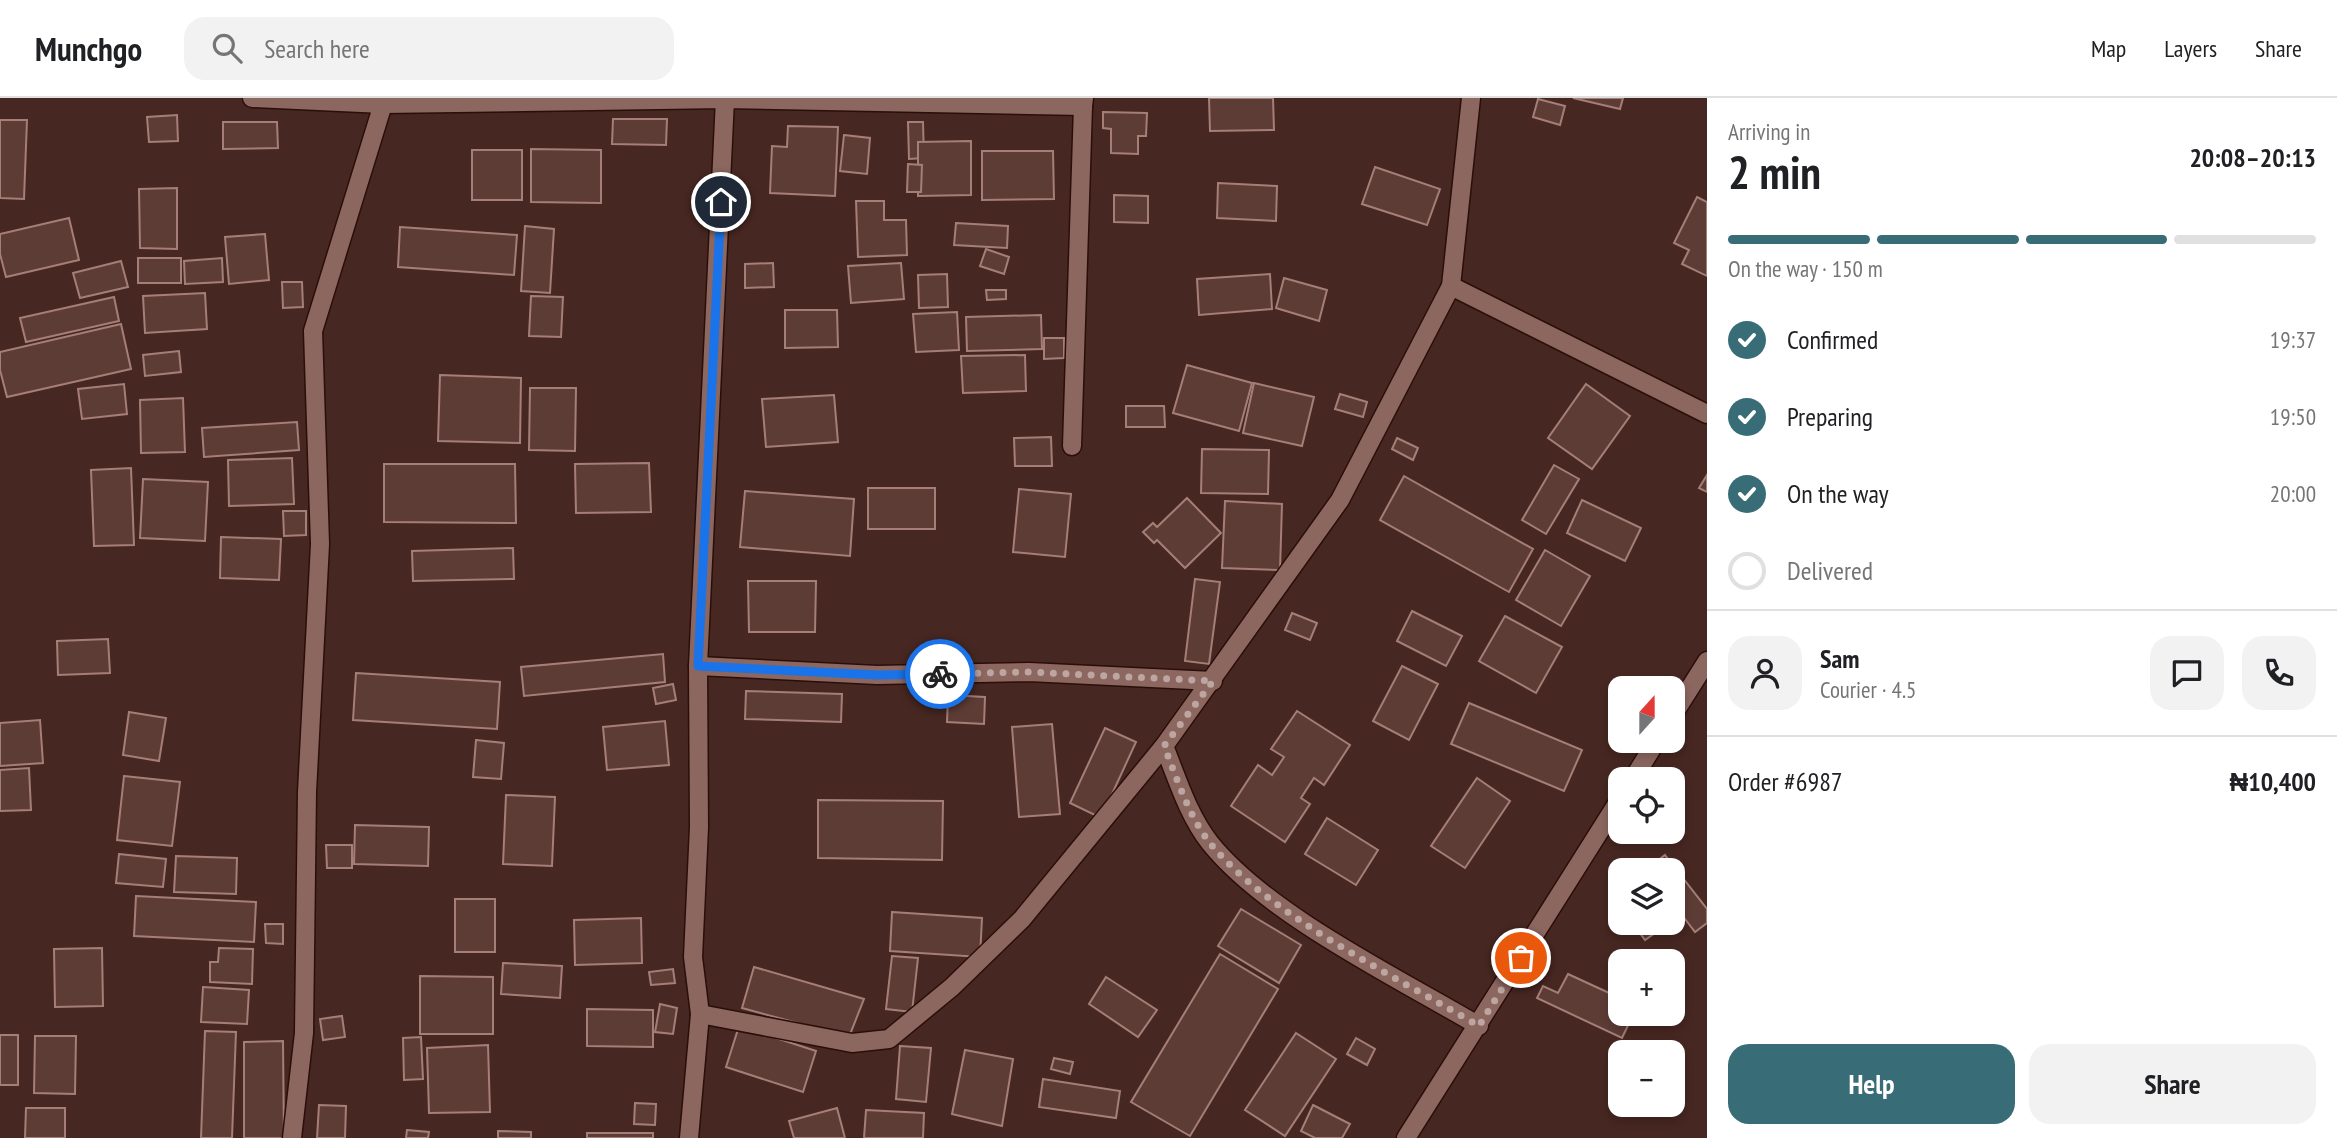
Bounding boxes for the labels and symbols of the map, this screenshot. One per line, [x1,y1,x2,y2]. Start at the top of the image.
pin [691,172,751,232]
courier [905,639,975,709]
north arrow [1608,676,1685,752]
pin [1491,928,1551,988]

